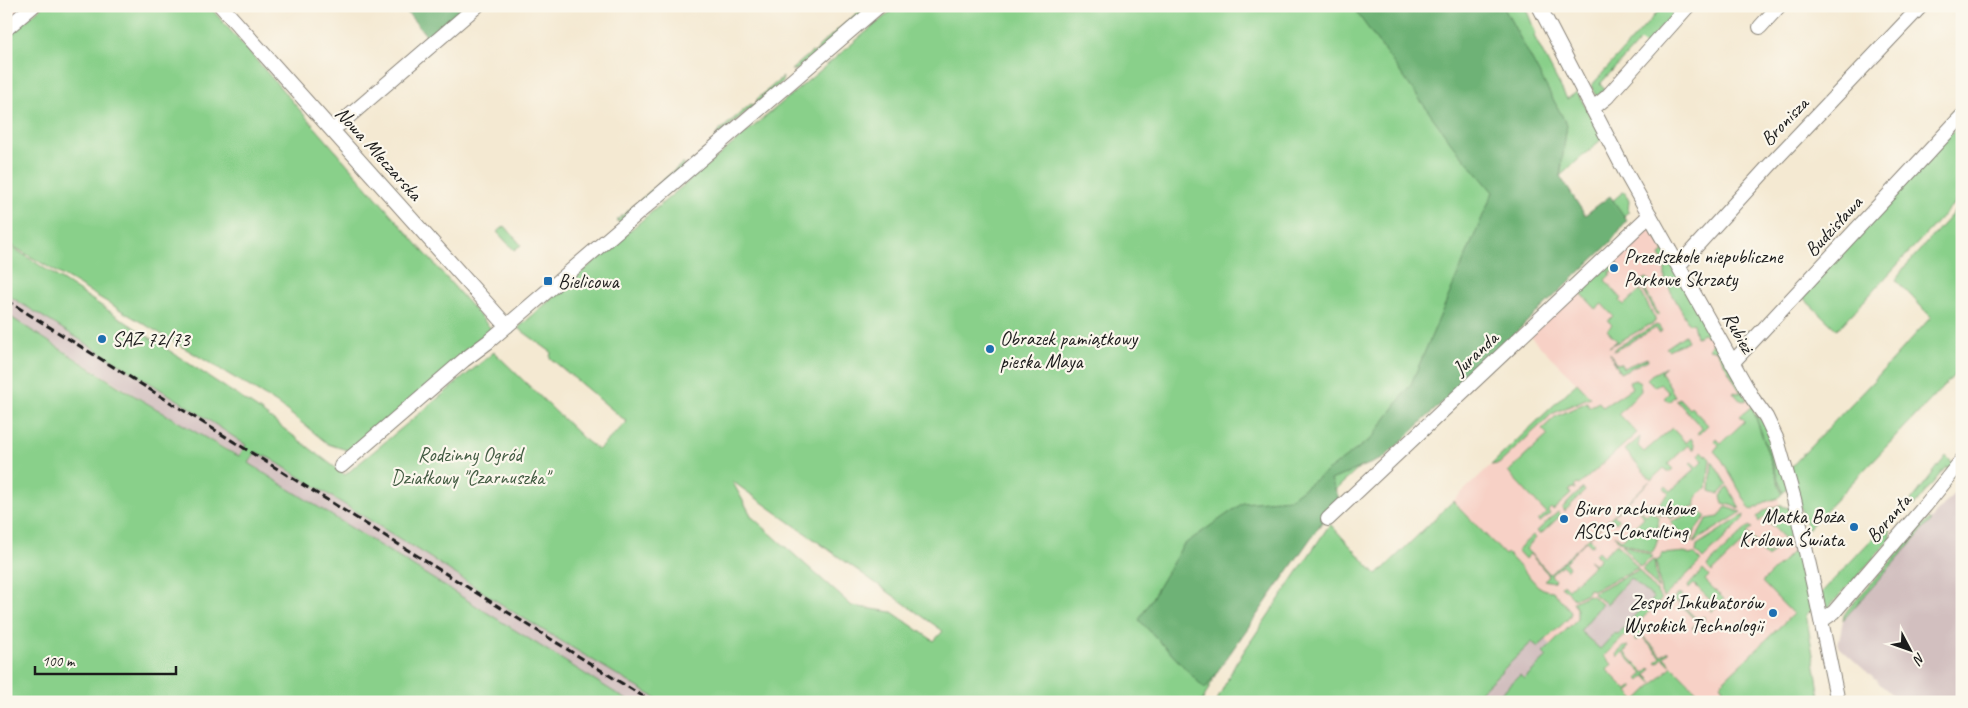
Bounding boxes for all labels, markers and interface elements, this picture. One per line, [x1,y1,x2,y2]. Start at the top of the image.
street label: Bronisza [1755,90,1815,151]
street label: Nowa Mleczarska [330,101,429,207]
street label: Budzisława [1799,189,1869,262]
place label: Przedszkole niepubliczne Parkowe Skrzaty [1624,244,1784,292]
marker: Przedszkole niepubliczne Parkowe Skrzaty [1608,262,1620,274]
place label: Bielicowa [558,269,620,294]
marker: Bielicowa [542,275,554,287]
street label: Rubież [1717,308,1761,359]
street label: Juranda [1447,325,1505,381]
place label: Obrazek pamiątkowy pieska Maya [1000,326,1139,374]
place label: SAZ 72/73 [112,327,192,352]
marker: SAZ 72/73 [96,333,108,345]
marker: Obrazek pamiątkowy pieska Maya [984,343,996,355]
park label: Rodzinny Ogród Działkowy "Czarnuszka" [391,442,553,490]
street label: Boranta [1860,487,1918,548]
place label: Biuro rachunkowe ASCS-Consulting [1574,496,1697,544]
place label: Matka Boża Królowa Świata [1739,504,1846,552]
marker: Biuro rachunkowe ASCS-Consulting [1558,513,1570,525]
marker: Matka Boża Królowa Świata [1848,521,1860,533]
place label: Zespół Inkubatorów Wysokich Technologii [1623,590,1765,638]
marker: Zespół Inkubatorów Wysokich Technologii [1767,607,1779,619]
north arrow [1886,626,1936,676]
scale bar [35,643,176,675]
text: N [1909,649,1929,669]
text: 100 m [42,652,76,671]

